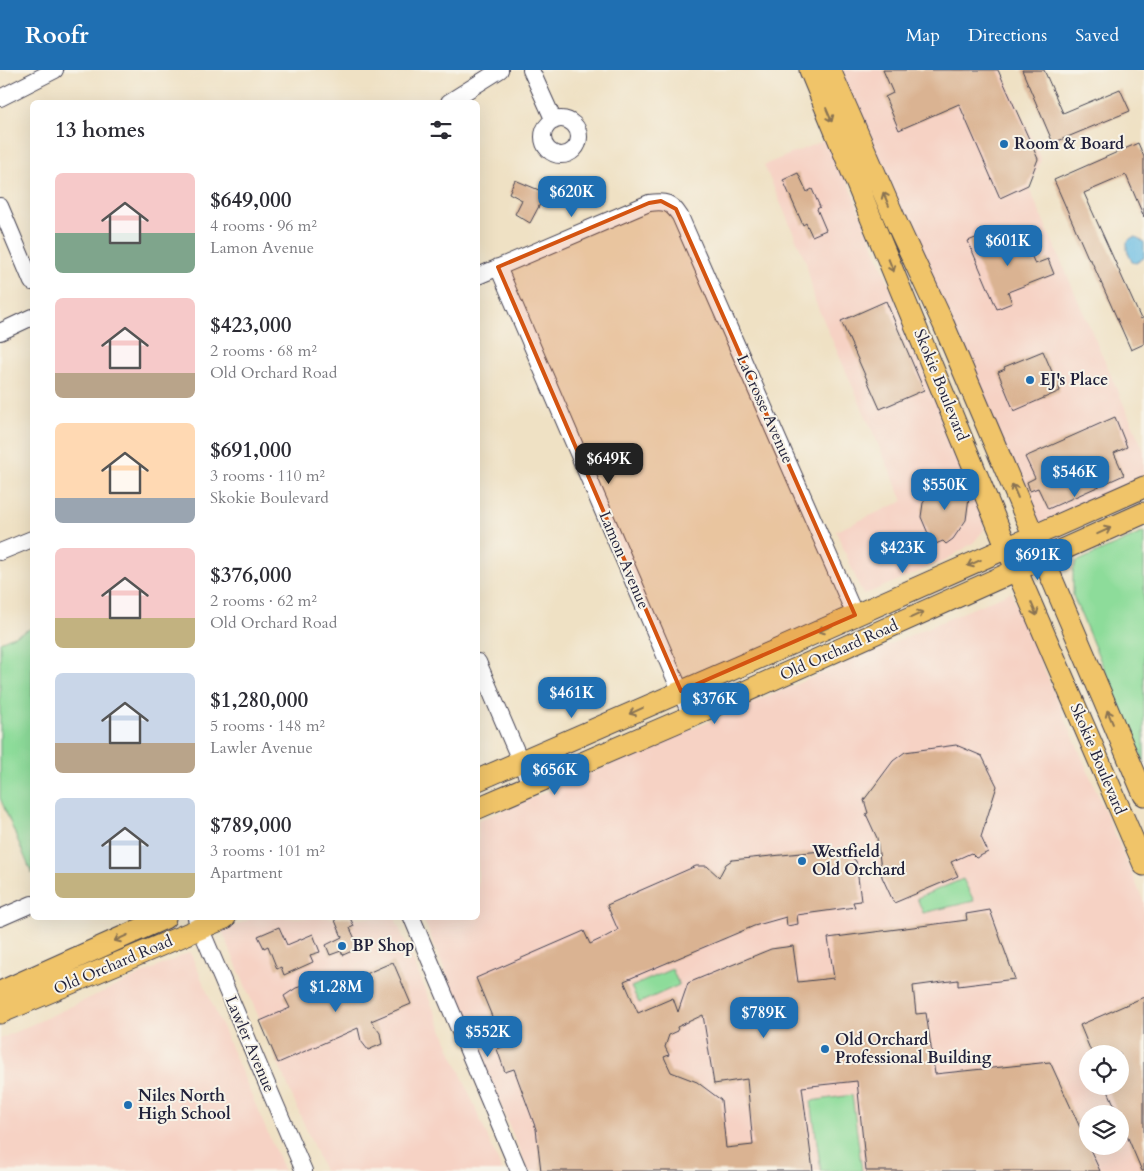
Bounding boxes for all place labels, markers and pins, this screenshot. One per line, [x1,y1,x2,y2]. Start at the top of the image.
place label: Room & Board [1014,133,1124,155]
marker: Room & Board [998,138,1010,150]
pin: $620K [537,176,607,218]
pin: $601K [973,224,1043,267]
place label: EJ's Place [1040,369,1108,391]
marker: EJ's Place [1024,374,1036,386]
pin: $649K [574,442,644,485]
pin: $546K [1040,456,1110,498]
pin: $550K [910,468,980,511]
pin: $423K [868,532,938,574]
pin: $691K [1003,538,1073,581]
pin: $461K [537,676,607,719]
pin: $376K [680,682,750,725]
pin: $656K [520,754,590,796]
place label: Westfield Old Orchard [811,841,905,881]
marker: Westfield Old Orchard [796,855,808,867]
place label: BP Shop [352,935,414,957]
marker: BP Shop [336,940,348,952]
pin: $1.28M [295,970,377,1013]
pin: $789K [729,996,799,1039]
pin: $552K [453,1016,523,1058]
place label: Old Orchard Professional Building [835,1029,992,1069]
marker: Old Orchard Professional Building [819,1043,831,1055]
place label: Niles North High School [138,1085,231,1125]
marker: Niles North High School [122,1099,134,1111]

